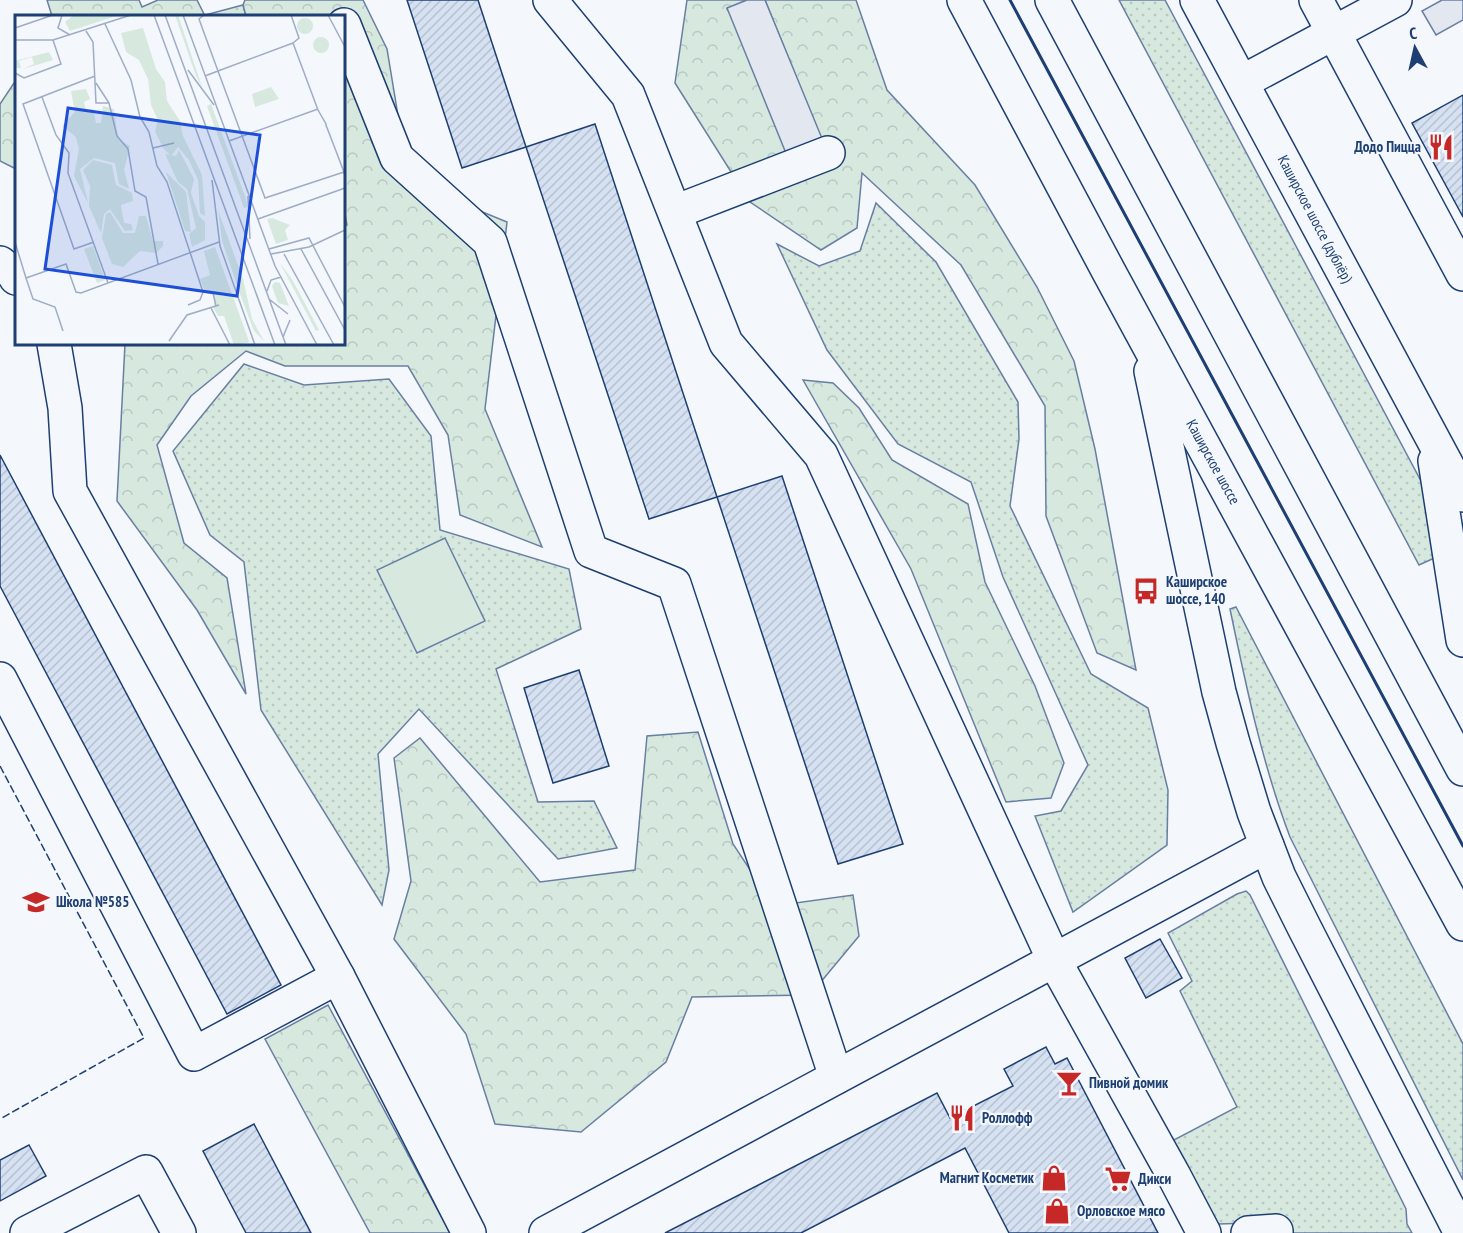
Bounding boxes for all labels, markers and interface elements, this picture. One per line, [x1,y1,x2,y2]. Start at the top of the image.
inset map [15,15,345,345]
north arrow [1385,18,1445,78]
text: С [1408,23,1419,44]
restaurant icon: Додо Пицца [1426,132,1456,162]
place label: Додо Пицца [1354,137,1421,156]
street label: Каширское шоссе (дублёр) [1274,152,1357,286]
street label: Каширское шоссе [1182,416,1245,507]
place label: Каширское шоссе, 140 [1166,572,1227,608]
bus stop icon: Каширское шоссе, 140 [1131,576,1161,606]
school or university icon: Школа №585 [21,887,51,917]
place label: Школа №585 [56,892,129,911]
bar icon: Пивной домик [1054,1068,1084,1098]
place label: Пивной домик [1089,1073,1169,1092]
restaurant icon: Роллофф [947,1103,977,1133]
place label: Роллофф [982,1108,1033,1127]
shop icon: Магнит Косметик [1039,1163,1069,1193]
supermarket icon: Дикси [1103,1164,1133,1194]
place label: Магнит Косметик [940,1168,1035,1187]
place label: Дикси [1138,1169,1172,1188]
shop icon: Орловское мясо [1042,1196,1072,1226]
place label: Орловское мясо [1077,1201,1166,1220]

